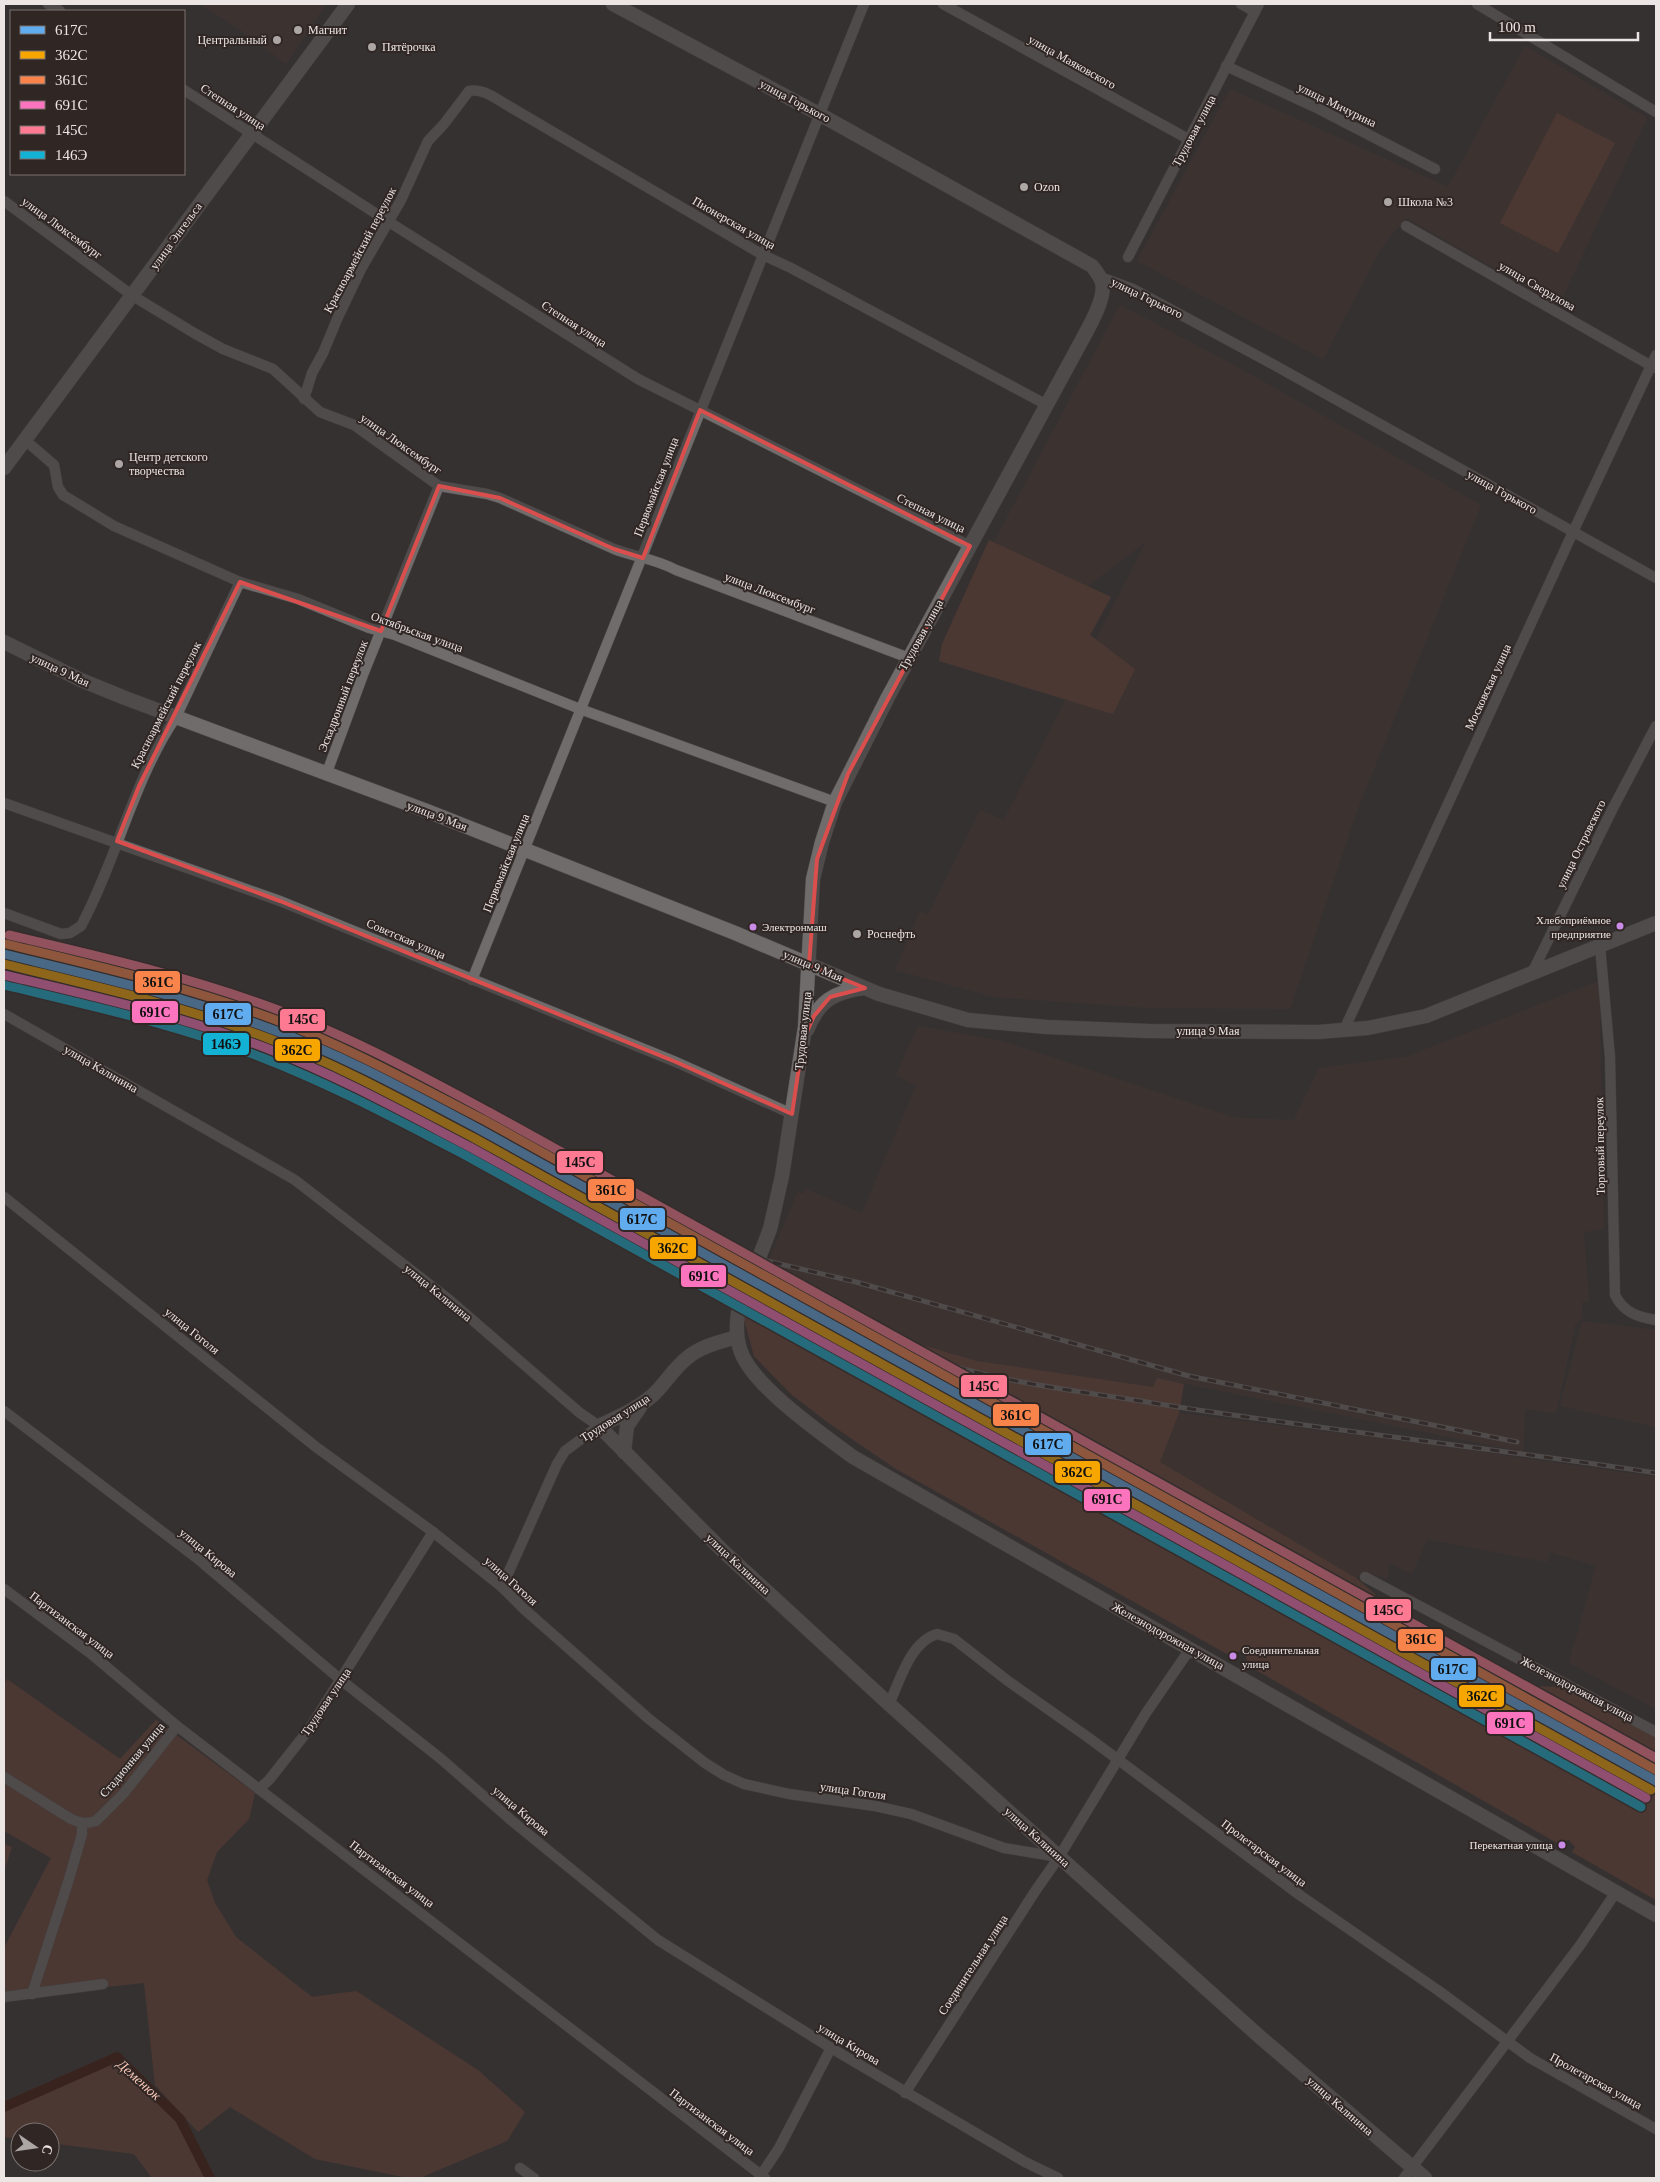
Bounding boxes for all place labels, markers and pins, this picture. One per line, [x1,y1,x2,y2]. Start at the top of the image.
place label: Магнит [308,23,348,37]
marker: Магнит [292,24,304,36]
place label: Центральный [197,33,268,47]
marker: Центральный [271,34,283,46]
place label: Пятёрочка [382,40,436,54]
marker: Пятёрочка [366,41,378,53]
place label: Ozon [1034,180,1060,194]
marker: Ozon [1018,181,1030,193]
place label: Школа №3 [1398,195,1453,209]
marker: Школа №3 [1382,196,1394,208]
place label: Центр детского творчества [129,450,208,478]
marker: Центр детского творчества [113,458,125,470]
place label: Хлебоприёмное предприятие [1536,914,1611,940]
place label: Электронмаш [762,921,827,933]
marker: Хлебоприёмное предприятие [1615,921,1625,931]
marker: Электронмаш [748,922,758,932]
place label: Роснефть [867,927,916,941]
marker: Роснефть [851,928,863,940]
place label: Соединительная улица [1242,1644,1319,1670]
marker: Соединительная улица [1228,1651,1238,1661]
place label: Перекатная улица [1469,1839,1553,1851]
marker: Перекатная улица [1557,1840,1567,1850]

